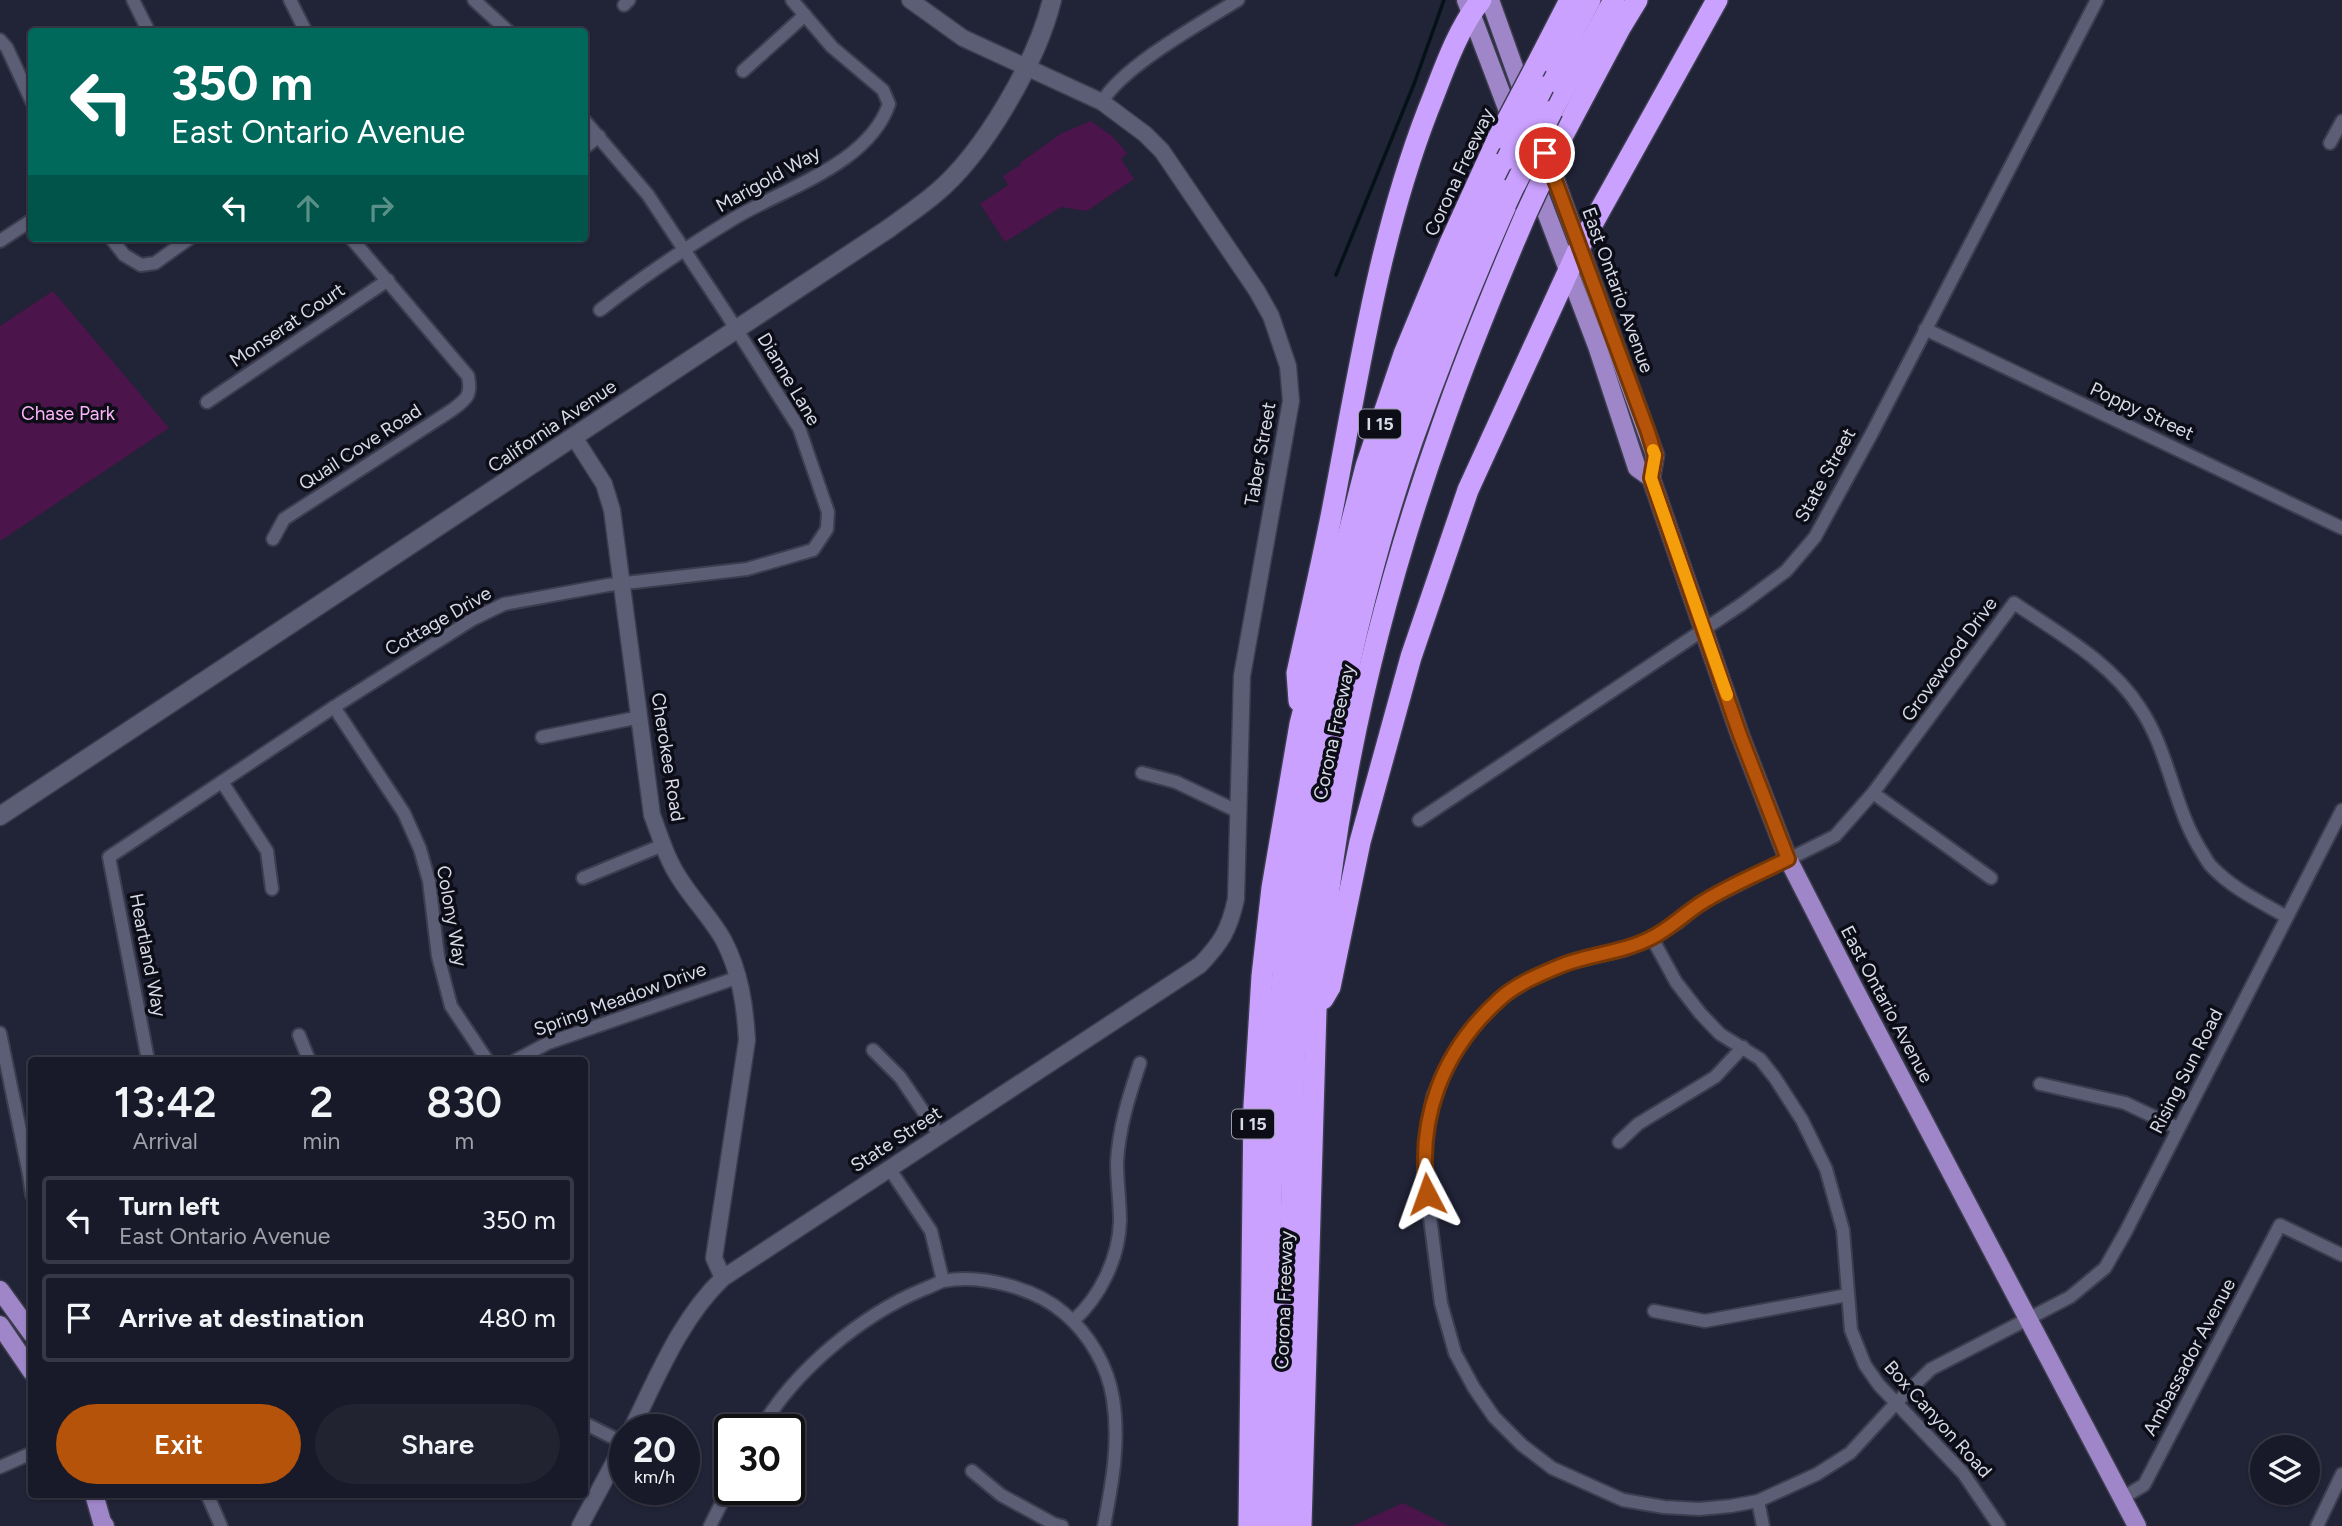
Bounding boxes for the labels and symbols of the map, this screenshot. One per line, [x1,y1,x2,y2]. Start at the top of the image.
street label: Corona Freeway [1419,104,1499,240]
pin [1515,123,1575,183]
street label: Marigold Way [712,141,824,217]
street label: East Ontario Avenue [1577,204,1659,376]
street label: Monserat Court [225,278,349,372]
street label: Dianne Lane [752,329,826,429]
street label: California Avenue [483,375,621,477]
street label: Poppy Street [2086,377,2198,445]
street label: Quail Cove Road [294,399,426,495]
street label: Taber Street [1240,400,1280,508]
park label: Chase Park [21,402,116,425]
road number: I 15 [1359,410,1401,438]
street label: State Street [1790,424,1860,526]
street label: Cottage Drive [381,581,495,661]
street label: Grovewood Drive [1896,592,2002,726]
street label: Corona Freeway [1308,662,1360,802]
street label: Cherokee Road [646,691,690,823]
street label: Colony Way [432,864,472,968]
street label: Heartland Way [125,891,171,1019]
street label: East Ontario Avenue [1836,922,1938,1086]
street label: Spring Meadow Drive [531,957,709,1041]
street label: Rising Sun Road [2145,1005,2227,1137]
street label: State Street [846,1101,946,1177]
road number: I 15 [1232,1110,1274,1139]
position arrow [1390,1157,1464,1231]
street label: Corona Freeway [1270,1230,1298,1370]
street label: Ambassador Avenue [2138,1274,2240,1440]
street label: Box Canyon Road [1879,1356,1997,1482]
speed limit sign: 30 [714,1414,805,1505]

